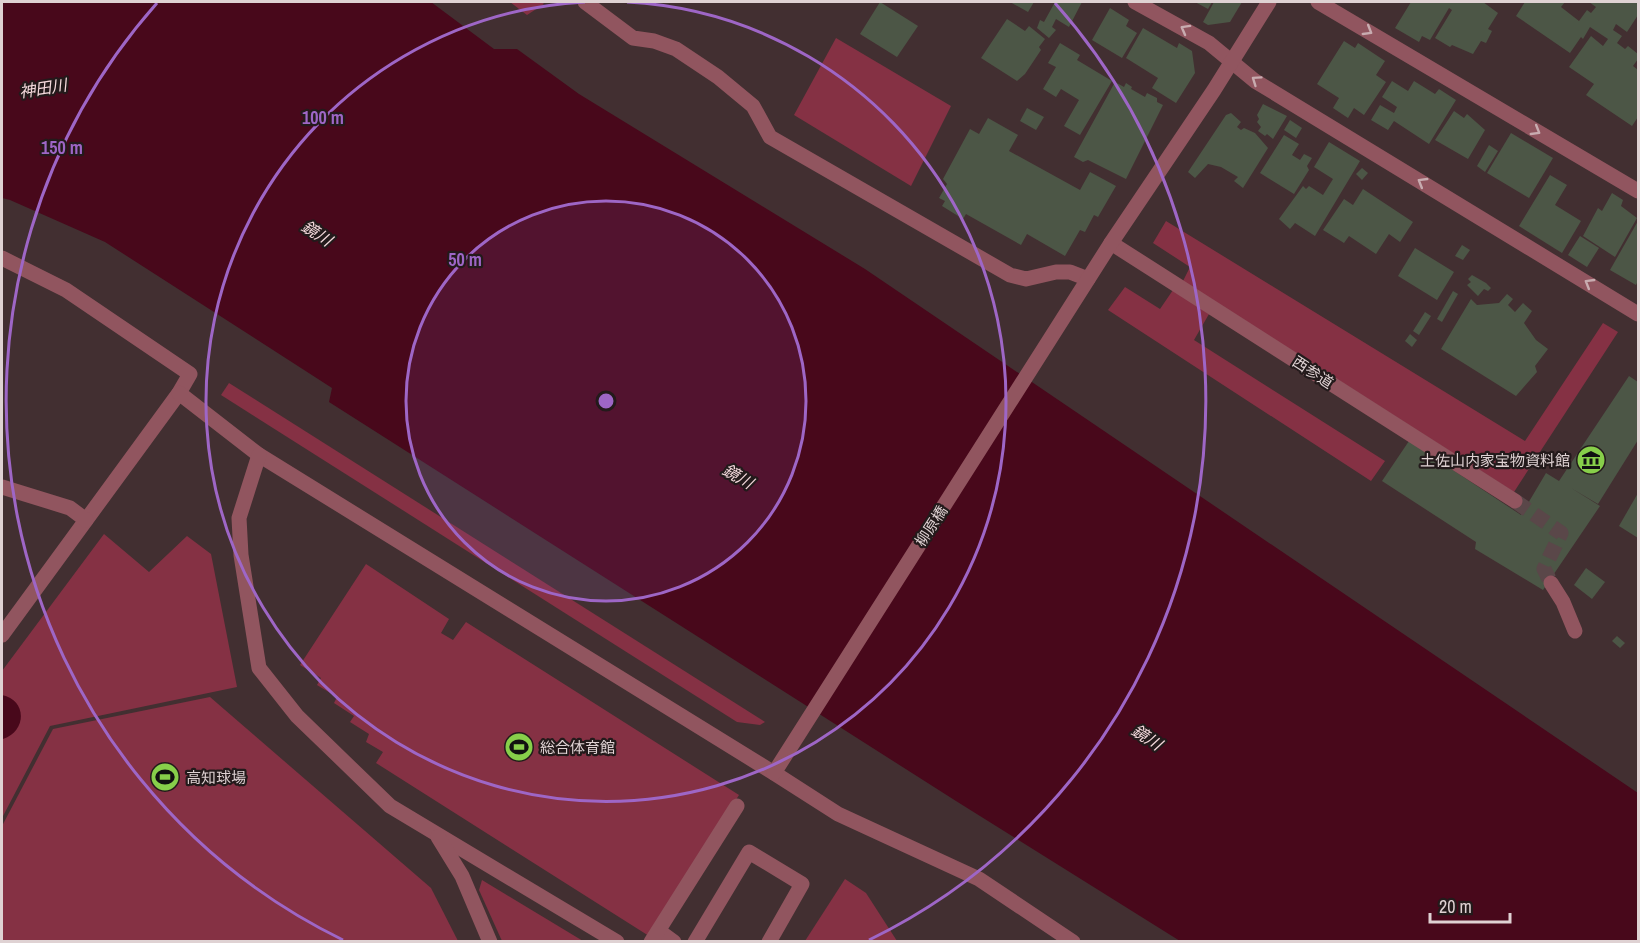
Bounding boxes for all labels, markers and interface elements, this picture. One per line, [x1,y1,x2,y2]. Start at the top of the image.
one-way arrow [1362,24,1372,36]
one-way arrow [1180,25,1191,36]
water label: 神田川 [18,73,70,103]
one-way arrow [1251,76,1262,87]
text: 100 m [302,105,344,130]
one-way arrow [1530,123,1540,135]
text: 150 m [41,135,83,160]
one-way arrow [1418,178,1428,189]
water label: 鏡川 [298,215,338,252]
text: 50 m [448,247,482,272]
one-way arrow [1584,280,1595,291]
street label: 西参道 [1288,351,1338,393]
centre of rings [596,391,616,411]
museum icon: 土佐山内家宝物資料館 [1575,444,1607,476]
place label: 土佐山内家宝物資料館 [1420,450,1570,471]
water label: 鏡川 [719,458,759,495]
street label: 柳原橋 [910,501,952,551]
water label: 鏡川 [1128,719,1168,756]
sports icon: 総合体育館 [503,731,535,763]
place label: 総合体育館 [540,737,615,758]
sports icon: 高知球場 [149,761,181,793]
place label: 高知球場 [186,767,246,788]
scale bar [1430,886,1510,924]
text: 20 m [1439,894,1472,919]

